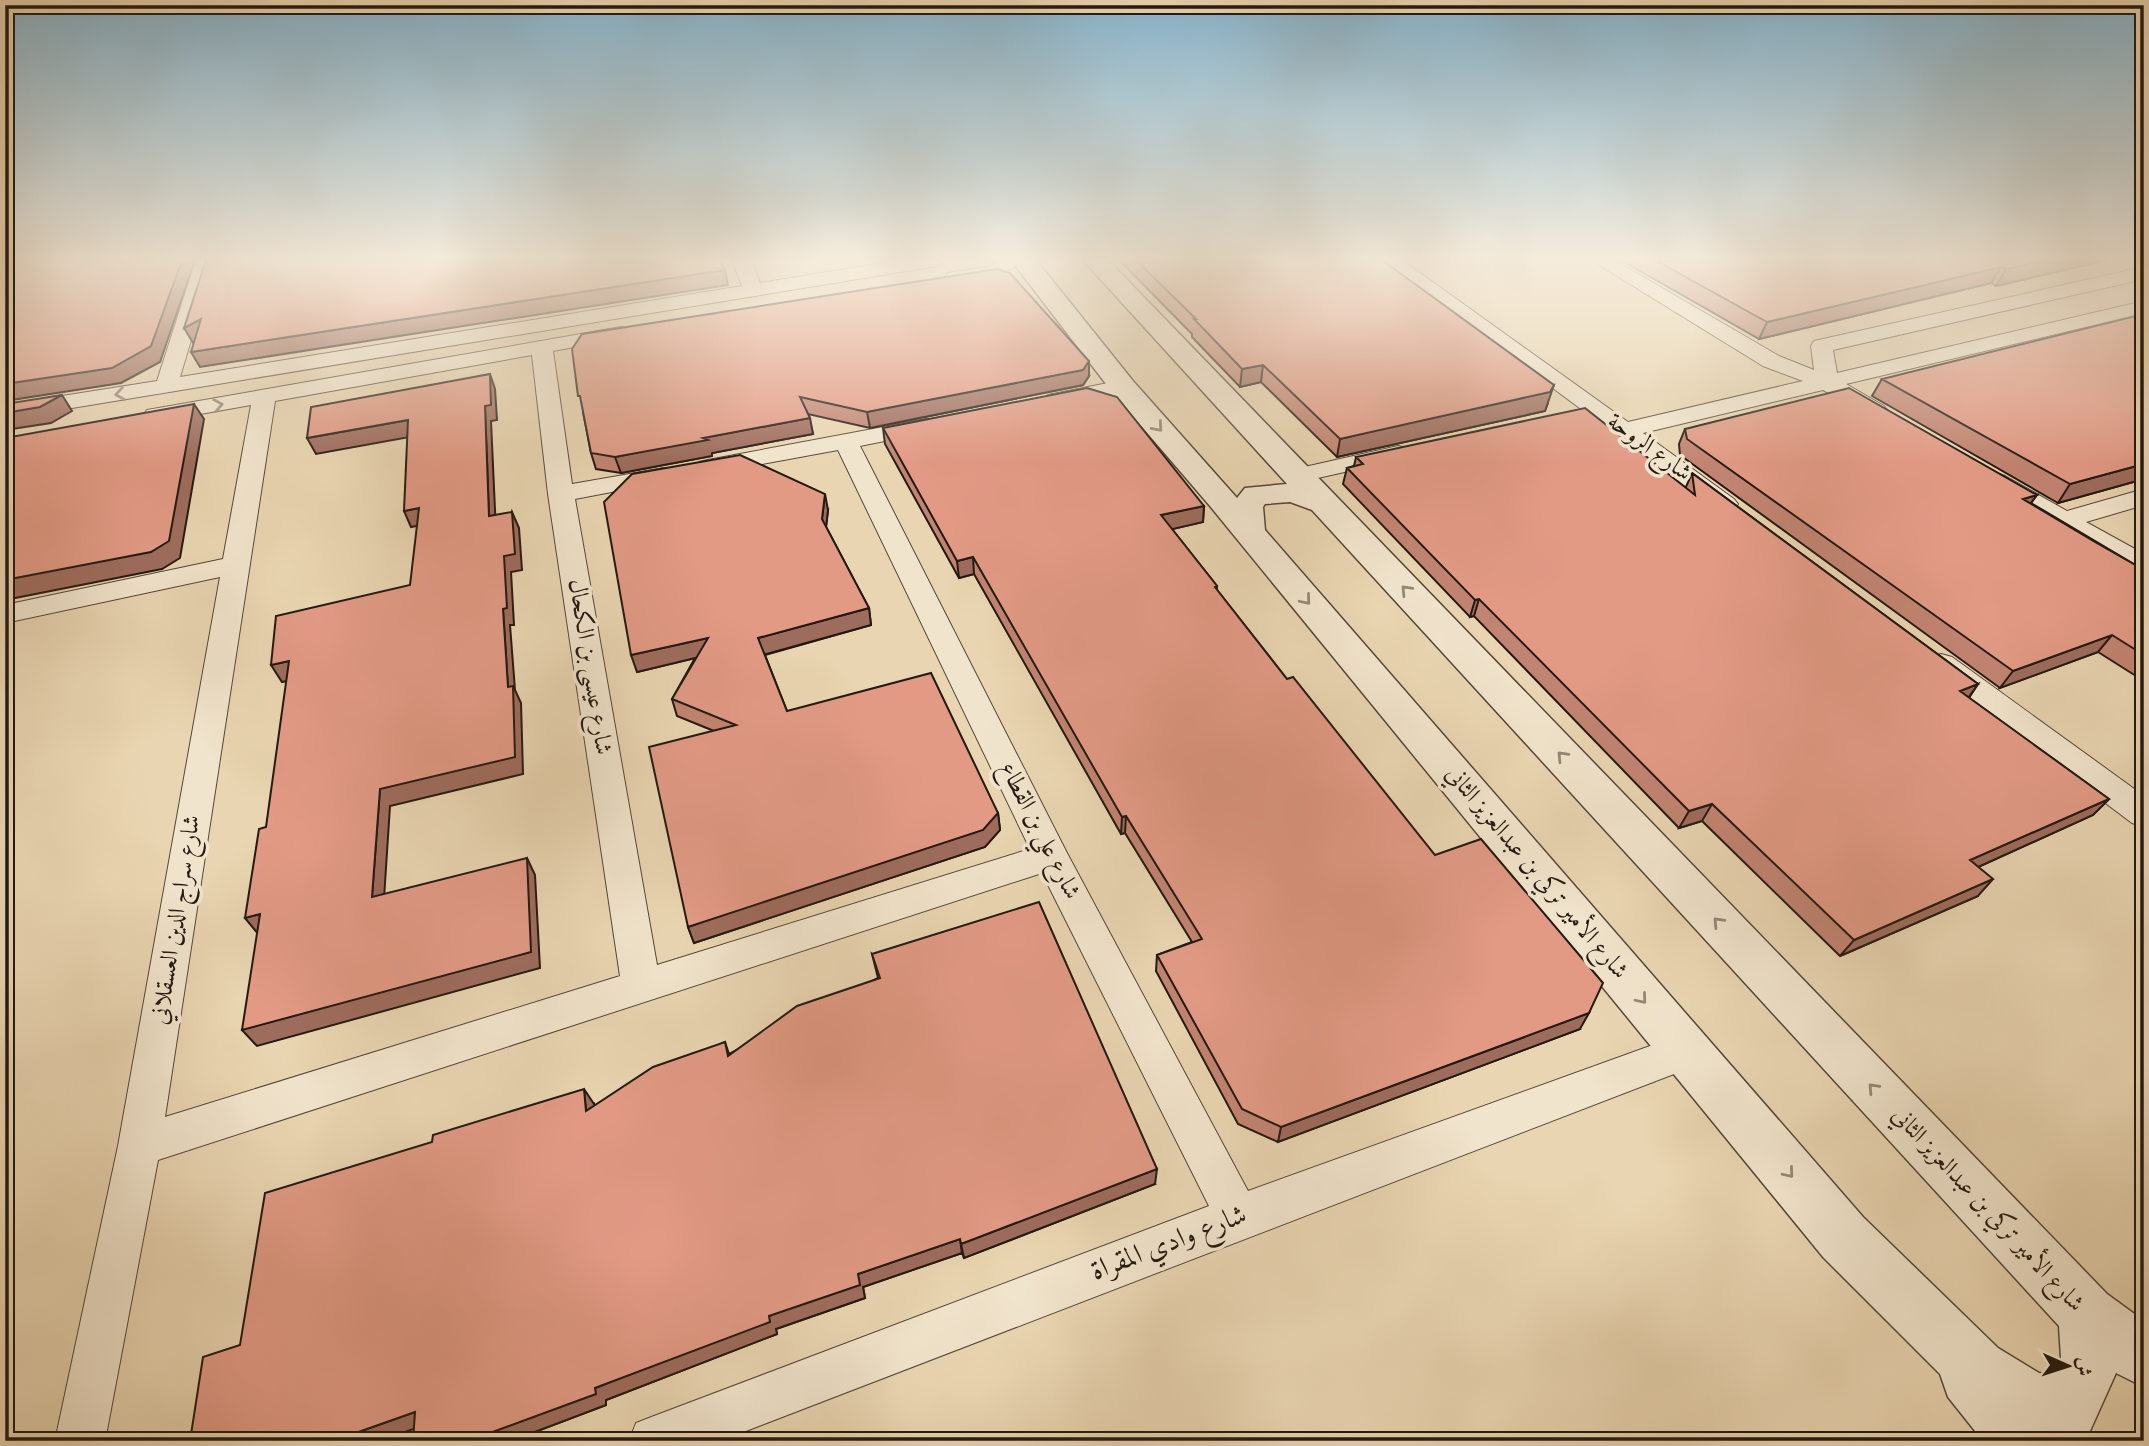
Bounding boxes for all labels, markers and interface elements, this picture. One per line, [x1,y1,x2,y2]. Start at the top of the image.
one-way arrow [115,386,126,401]
one-way arrow [212,398,223,413]
street label: شارع الروحة [1599,406,1698,491]
one-way arrow [1150,419,1163,432]
street label: شارع عيسى بن الكحال [557,577,620,757]
one-way arrow [1402,585,1415,598]
one-way arrow [1298,592,1311,605]
one-way arrow [1558,751,1570,764]
street label: شارع علي بن القطاع [986,756,1088,908]
street label: شارع الأمير تركي بن عبدالعزيز الثاني [1436,758,1636,988]
street label: شارع سراج الدين العسقلاني [144,813,212,1028]
one-way arrow [1713,917,1726,930]
one-way arrow [1634,991,1646,1004]
one-way arrow [1869,1083,1882,1096]
street label: شارع الأمير تركي بن عبدالعزيز الثاني [1882,1099,2092,1321]
one-way arrow [1781,1165,1793,1178]
street label: شارع وادي المقراة [1085,1196,1253,1293]
north arrow [2034,1330,2104,1400]
text: ش [2069,1357,2096,1377]

